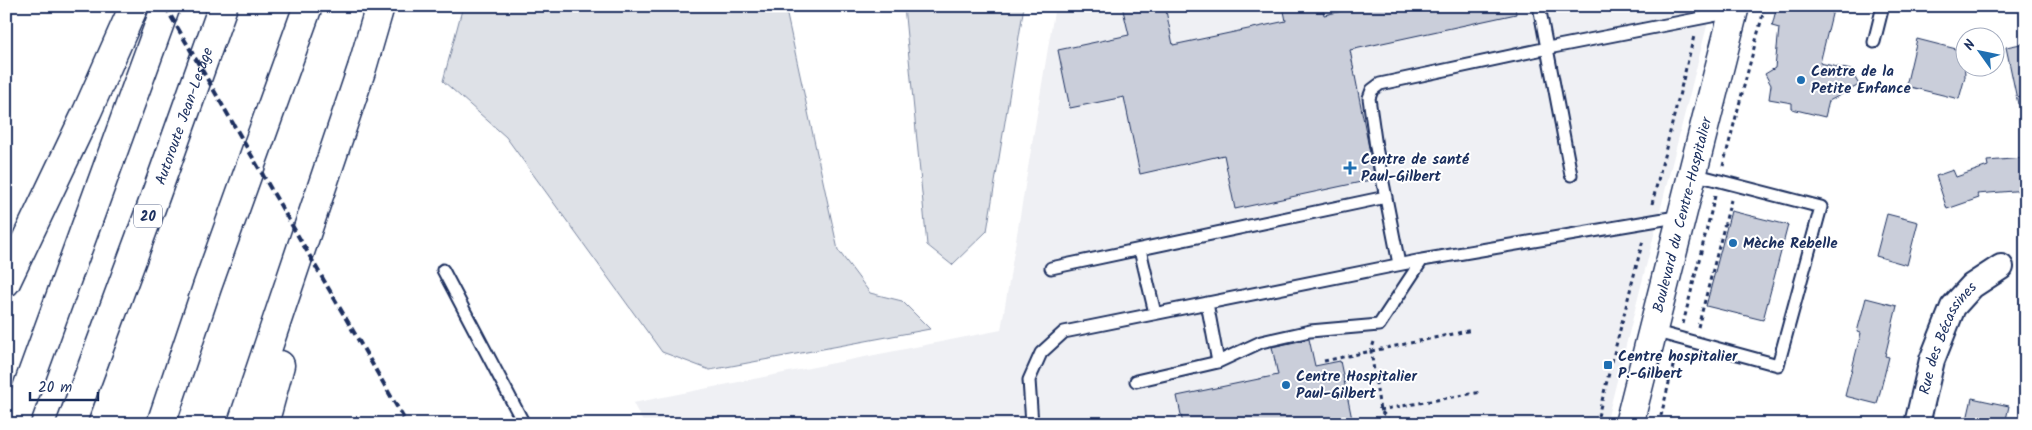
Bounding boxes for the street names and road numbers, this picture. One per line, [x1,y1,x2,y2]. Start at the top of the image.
street label: Autoroute Jean-Lesage [149,44,220,188]
street label: Boulevard du Centre-Hospitalier [1647,114,1720,315]
road number: 20 [134,205,162,228]
street label: Rue des Bécassines [1913,276,1984,397]

